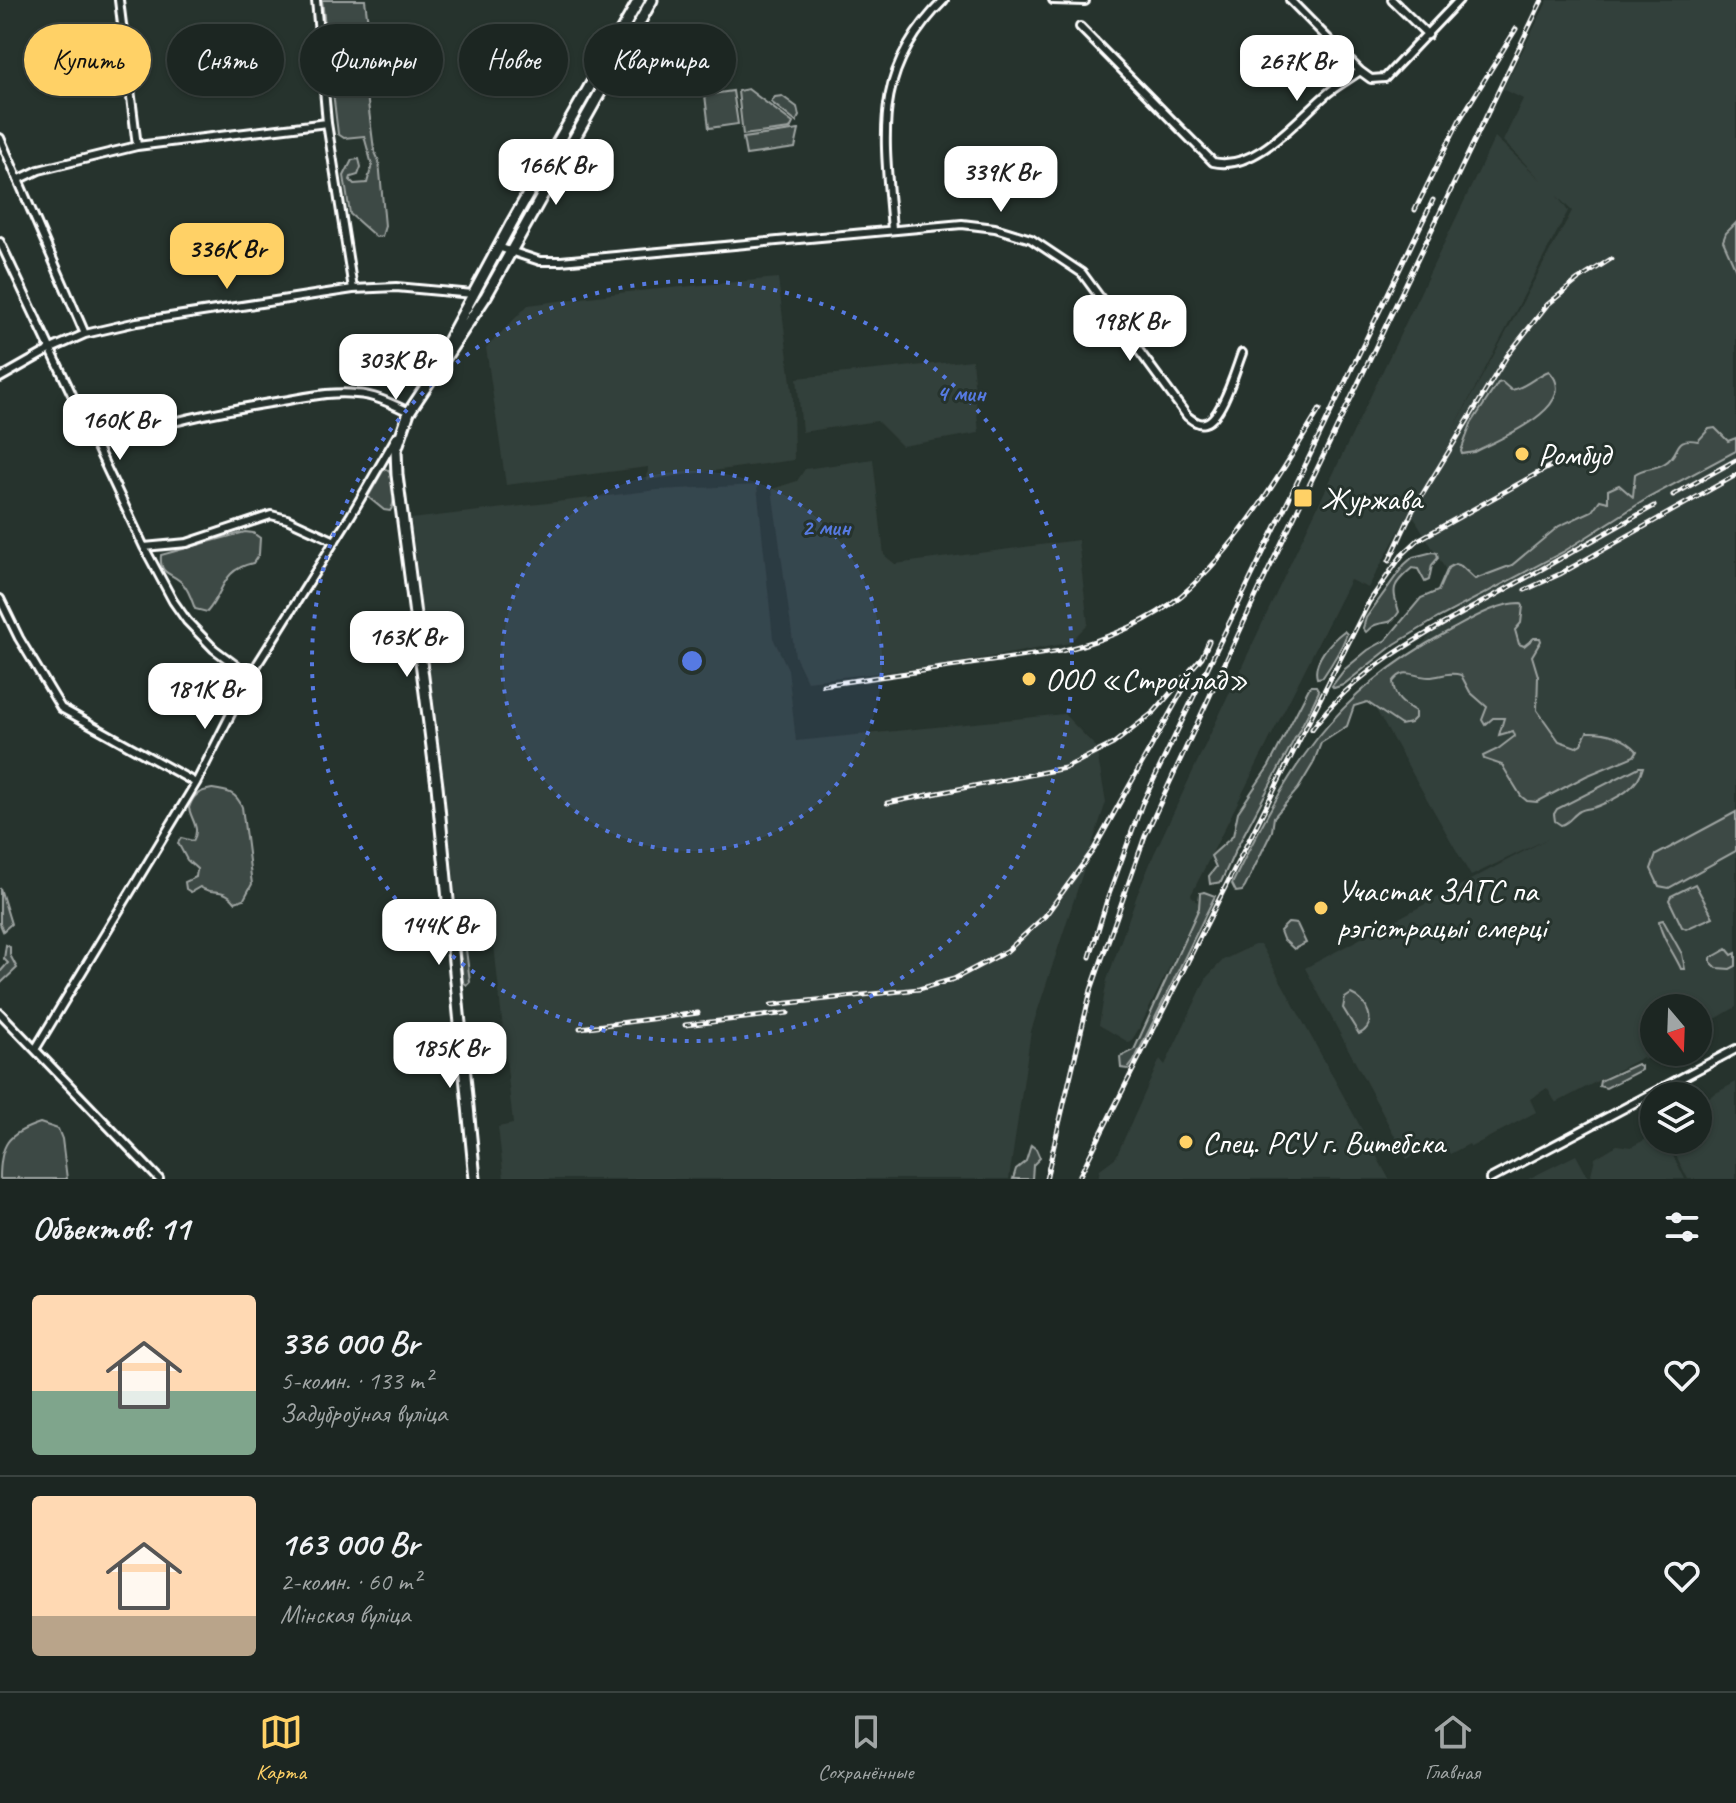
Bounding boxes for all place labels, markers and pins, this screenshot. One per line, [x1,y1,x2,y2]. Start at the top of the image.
pin: 267K Br [1223,35,1371,103]
pin: 166K Br [482,139,630,207]
pin: 339K Br [927,146,1075,214]
pin: 336K Br [153,223,301,291]
pin: 198K Br [1056,295,1204,363]
pin: 303K Br [322,334,470,402]
pin: 160K Br [46,394,194,462]
place label: Ромбуд [1538,434,1614,475]
marker: Ромбуд [1513,445,1531,463]
place label: Журжава [1321,478,1424,519]
marker: Журжава [1292,487,1314,509]
pin: 163K Br [333,611,481,679]
centre of rings [678,647,706,675]
place label: ООО «Стройлад» [1045,659,1248,700]
pin: 181K Br [131,663,279,731]
marker: ООО «Стройлад» [1020,670,1038,688]
place label: Участак ЗАГС па рэгістрацыі смерці [1337,870,1551,948]
pin: 144K Br [365,899,513,967]
marker: Участак ЗАГС па рэгістрацыі смерці [1312,899,1330,917]
pin: 185K Br [376,1022,524,1090]
place label: Спец. РСУ г. Витебска [1202,1122,1447,1163]
marker: Спец. РСУ г. Витебска [1177,1133,1195,1151]

